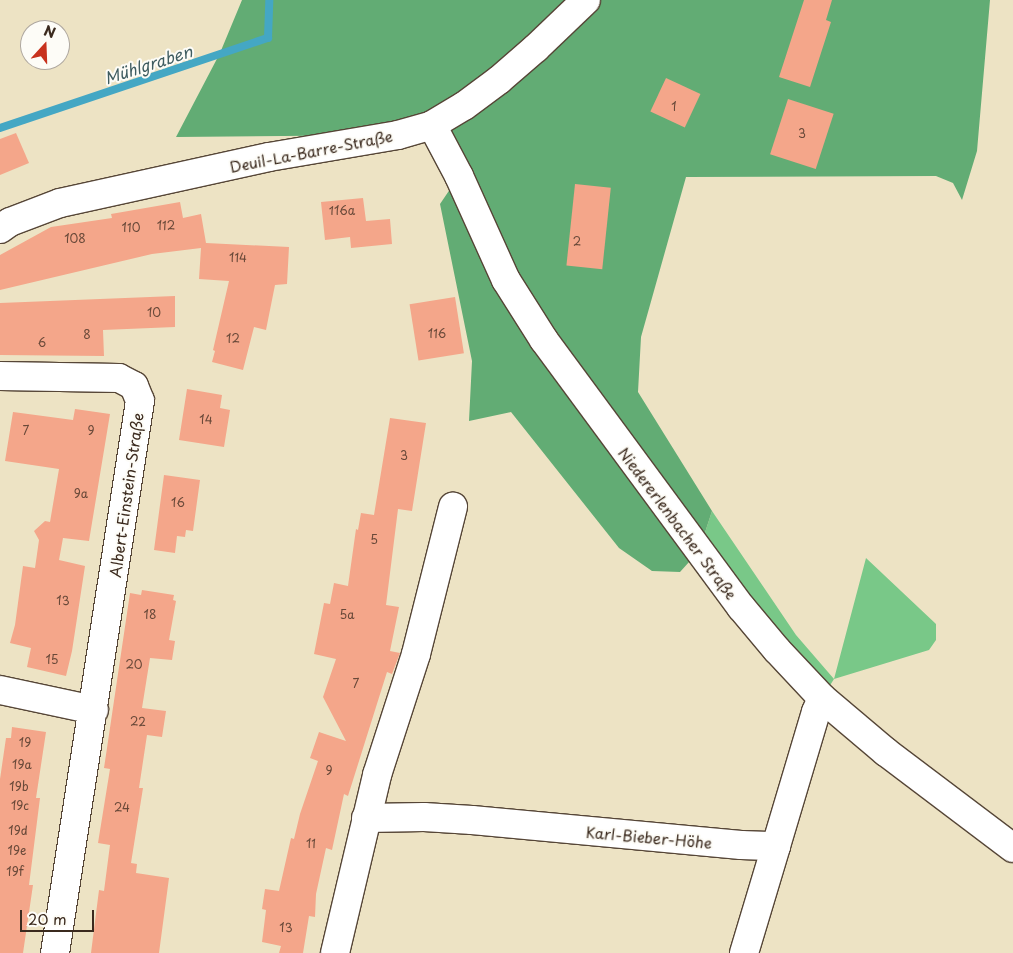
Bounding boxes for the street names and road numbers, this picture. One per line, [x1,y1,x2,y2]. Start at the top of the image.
street label: Deuil-La-Barre-Straße [228,126,394,176]
street label: Albert-Einstein-Straße [106,411,146,579]
street label: Niedererlenbacher Straße [615,443,741,603]
street label: Karl-Bieber-Höhe [585,823,713,851]

